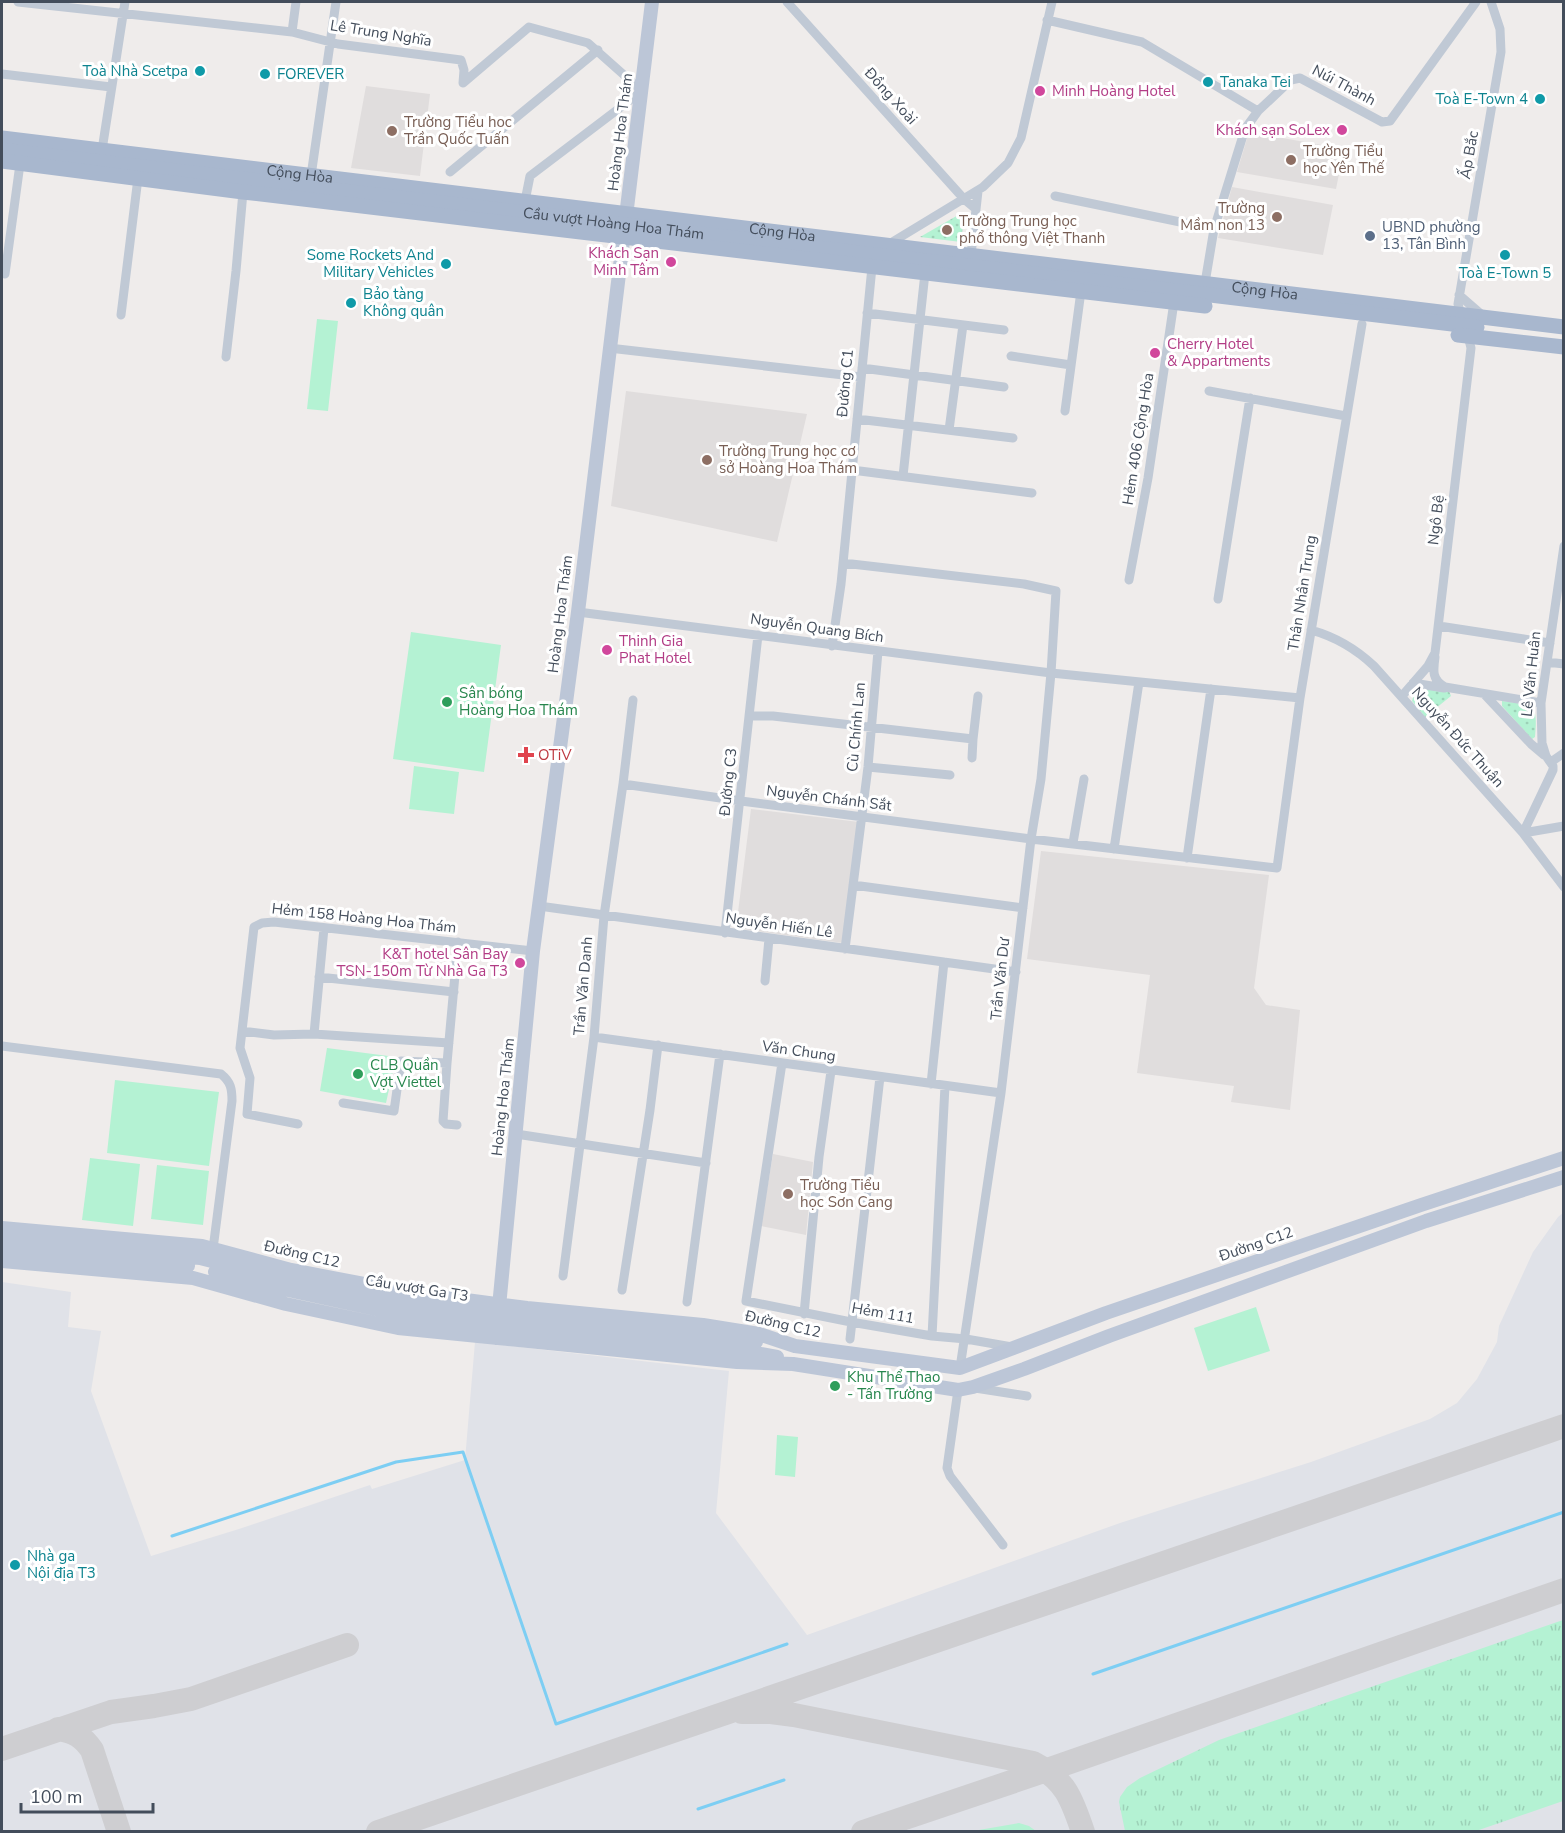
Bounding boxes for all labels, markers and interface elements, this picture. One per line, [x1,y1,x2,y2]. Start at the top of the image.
street label: Lê Trung Nghĩa [329,15,433,51]
street label: Núi Thành [1309,60,1379,110]
place label: Toà Nhà Scetpa [83,61,188,81]
street label: Đồng Xoài [859,63,922,129]
marker: Toà Nhà Scetpa [193,64,207,78]
place label: FOREVER [277,64,344,84]
marker: FOREVER [258,67,272,81]
street label: Hoàng Hoa Thám [603,72,637,192]
place label: Tanaka Tei [1220,72,1291,92]
marker: Tanaka Tei [1201,75,1215,89]
place label: Minh Hoàng Hotel [1052,81,1176,101]
marker: Minh Hoàng Hotel [1033,84,1047,98]
place label: Toà E-Town 4 [1435,89,1528,109]
marker: Toà E-Town 4 [1533,92,1547,106]
place label: Trường Tiểu học Trần Quốc Tuấn [404,112,512,149]
place label: Khách sạn SoLex [1216,120,1330,140]
marker: Khách sạn SoLex [1335,123,1349,137]
marker: Trường Tiểu học Trần Quốc Tuấn [385,124,399,138]
street label: Ấp Bắc [1453,129,1483,181]
place label: Trường Tiểu học Yên Thế [1303,141,1385,178]
marker: Trường Tiểu học Yên Thế [1284,153,1298,167]
street label: Cộng Hòa [265,160,334,188]
place label: Trường Mầm non 13 [1180,198,1265,235]
street label: Cầu vượt Hoàng Hoa Thám [522,203,705,244]
marker: Trường Mầm non 13 [1270,210,1284,224]
place label: Trường Trung học phổ thông Việt Thanh [959,211,1105,248]
place label: UBND phường 13, Tân Bình [1382,217,1480,254]
street label: Cộng Hòa [748,218,817,246]
marker: Trường Trung học phổ thông Việt Thanh [940,223,954,237]
marker: UBND phường 13, Tân Bình [1363,229,1377,243]
place label: Khách Sạn Minh Tâm [588,243,659,280]
place label: Some Rockets And Military Vehicles [307,245,434,282]
marker: Toà E-Town 5 [1498,248,1512,262]
marker: Khách Sạn Minh Tâm [664,255,678,269]
marker: Some Rockets And Military Vehicles [439,257,453,271]
place label: Toà E-Town 5 [1459,263,1551,283]
street label: Cộng Hòa [1230,277,1299,305]
place label: Bảo tàng Không quân [363,284,444,321]
marker: Bảo tàng Không quân [344,296,358,310]
place label: Cherry Hotel & Appartments [1167,334,1270,371]
marker: Cherry Hotel & Appartments [1148,346,1162,360]
street label: Đường C1 [832,348,858,419]
street label: Hẻm 406 Cộng Hòa [1118,371,1158,507]
place label: Trường Trung học cơ sở Hoàng Hoa Thám [719,441,857,478]
marker: Trường Trung học cơ sở Hoàng Hoa Thám [700,453,714,467]
street label: Ngô Bệ [1423,494,1449,546]
street label: Thân Nhân Trung [1283,534,1321,652]
street label: Hoàng Hoa Thám [543,554,577,674]
street label: Nguyễn Quang Bích [749,609,885,647]
street label: Lê Văn Huân [1517,630,1545,718]
place label: Thinh Gia Phat Hotel [619,631,692,668]
marker: Thinh Gia Phat Hotel [600,643,614,657]
street label: Cù Chính Lan [842,681,870,773]
street label: Nguyễn Đức Thuận [1407,682,1509,792]
place label: Sân bóng Hoàng Hoa Thám [459,683,578,720]
marker: Sân bóng Hoàng Hoa Thám [440,695,454,709]
place label: OTiV [538,745,572,765]
street label: Đường C3 [714,747,742,818]
marker: OTiV [519,748,533,762]
street label: Nguyễn Chánh Sắt [765,780,894,816]
street label: Hẻm 158 Hoàng Hoa Thám [271,898,457,938]
street label: Nguyễn Hiến Lê [724,908,834,942]
street label: Trần Văn Dư [986,935,1014,1021]
street label: Trần Văn Danh [569,936,597,1036]
place label: K&T hotel Sân Bay TSN-150m Từ Nhà Ga T3 [337,944,508,981]
marker: K&T hotel Sân Bay TSN-150m Từ Nhà Ga T3 [513,956,527,970]
street label: Văn Chung [760,1036,837,1066]
street label: Hoàng Hoa Thám [487,1037,519,1157]
place label: CLB Quần Vợt Viettel [369,1055,442,1092]
marker: CLB Quần Vợt Viettel [351,1067,365,1081]
place label: Trường Tiểu học Sơn Cang [800,1175,893,1212]
marker: Trường Tiểu học Sơn Cang [781,1187,795,1201]
street label: Đường C12 [1215,1222,1296,1266]
street label: Đường C12 [261,1235,342,1272]
street label: Cầu vượt Ga T3 [364,1270,470,1306]
street label: Hẻm 111 [850,1298,916,1328]
street label: Đường C12 [742,1305,823,1342]
place label: Khu Thể Thao - Tấn Trường [847,1367,940,1404]
marker: Khu Thể Thao - Tấn Trường [828,1379,842,1393]
place label: Nhà ga Nội địa T3 [27,1546,96,1583]
marker: Nhà ga Nội địa T3 [8,1558,22,1572]
scale bar [21,1776,153,1814]
text: 100 m [30,1785,82,1809]

